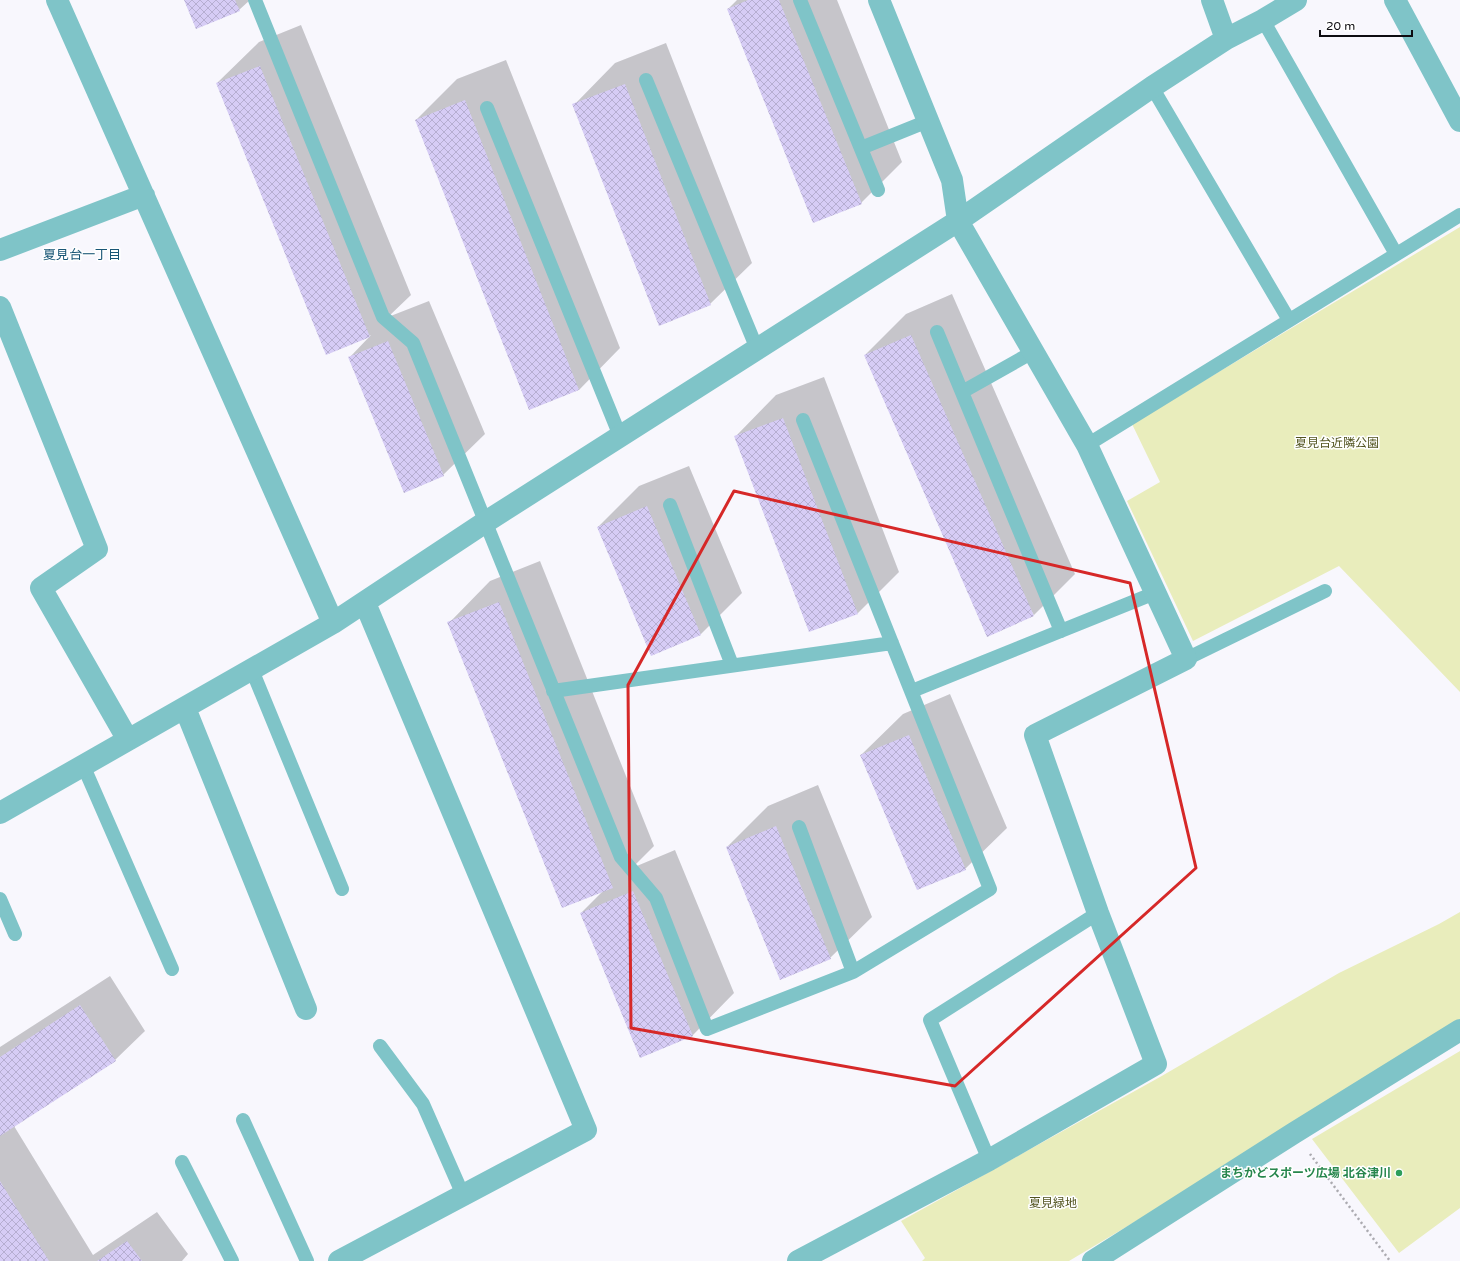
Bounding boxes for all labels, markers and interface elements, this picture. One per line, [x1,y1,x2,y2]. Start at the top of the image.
scale bar [1320,12,1412,38]
text: 20 m [1326,19,1355,33]
district label: 夏見台一丁目 [43,247,121,263]
park label: 夏見台近隣公園 [1295,436,1379,450]
place label: まちかどスポーツ広場 北谷津川 [1220,1166,1391,1180]
marker: まちかどスポーツ広場 北谷津川 [1394,1168,1404,1178]
park label: 夏見緑地 [1029,1196,1077,1210]

